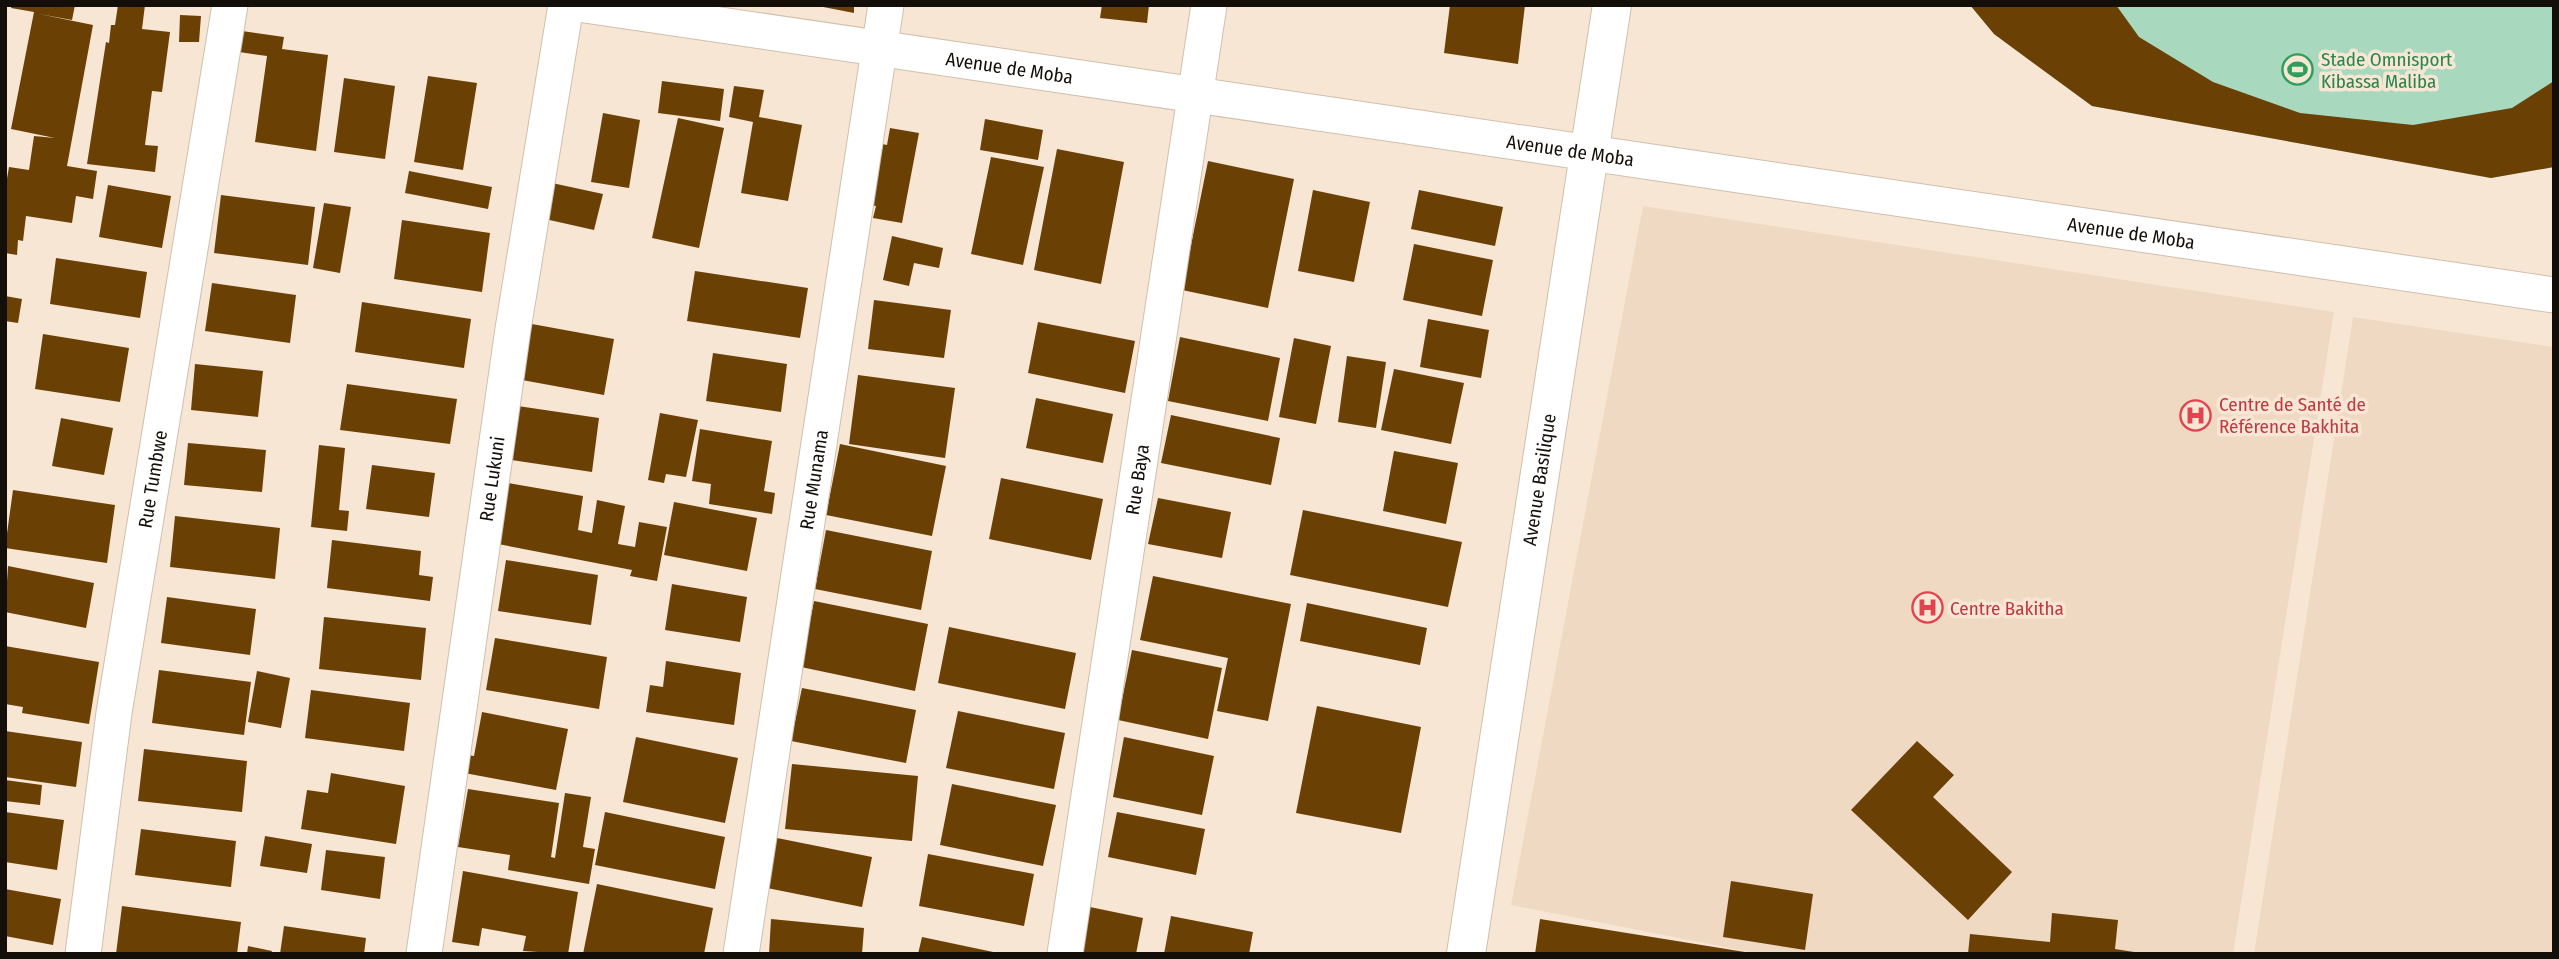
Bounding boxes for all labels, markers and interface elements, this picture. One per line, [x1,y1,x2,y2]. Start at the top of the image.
street label: Avenue de Moba [944,47,1075,88]
place label: Stade Omnisport Kibassa Maliba [2321,48,2453,93]
sports icon: Stade Omnisport Kibassa Maliba [2281,53,2315,87]
street label: Avenue de Moba [1505,129,1636,171]
street label: Avenue de Moba [2066,212,2197,253]
place label: Centre de Santé de Référence Bakhita [2219,393,2366,438]
hospital icon: Centre de Santé de Référence Bakhita [2179,398,2213,432]
street label: Avenue Basilique [1517,412,1561,547]
street label: Rue Munama [795,428,832,531]
street label: Rue Tumbwe [133,429,172,530]
street label: Rue Lukuni [474,435,509,523]
street label: Rue Baya [1120,443,1154,516]
hospital icon: Centre Bakitha [1910,591,1944,625]
place label: Centre Bakitha [1950,597,2064,620]

